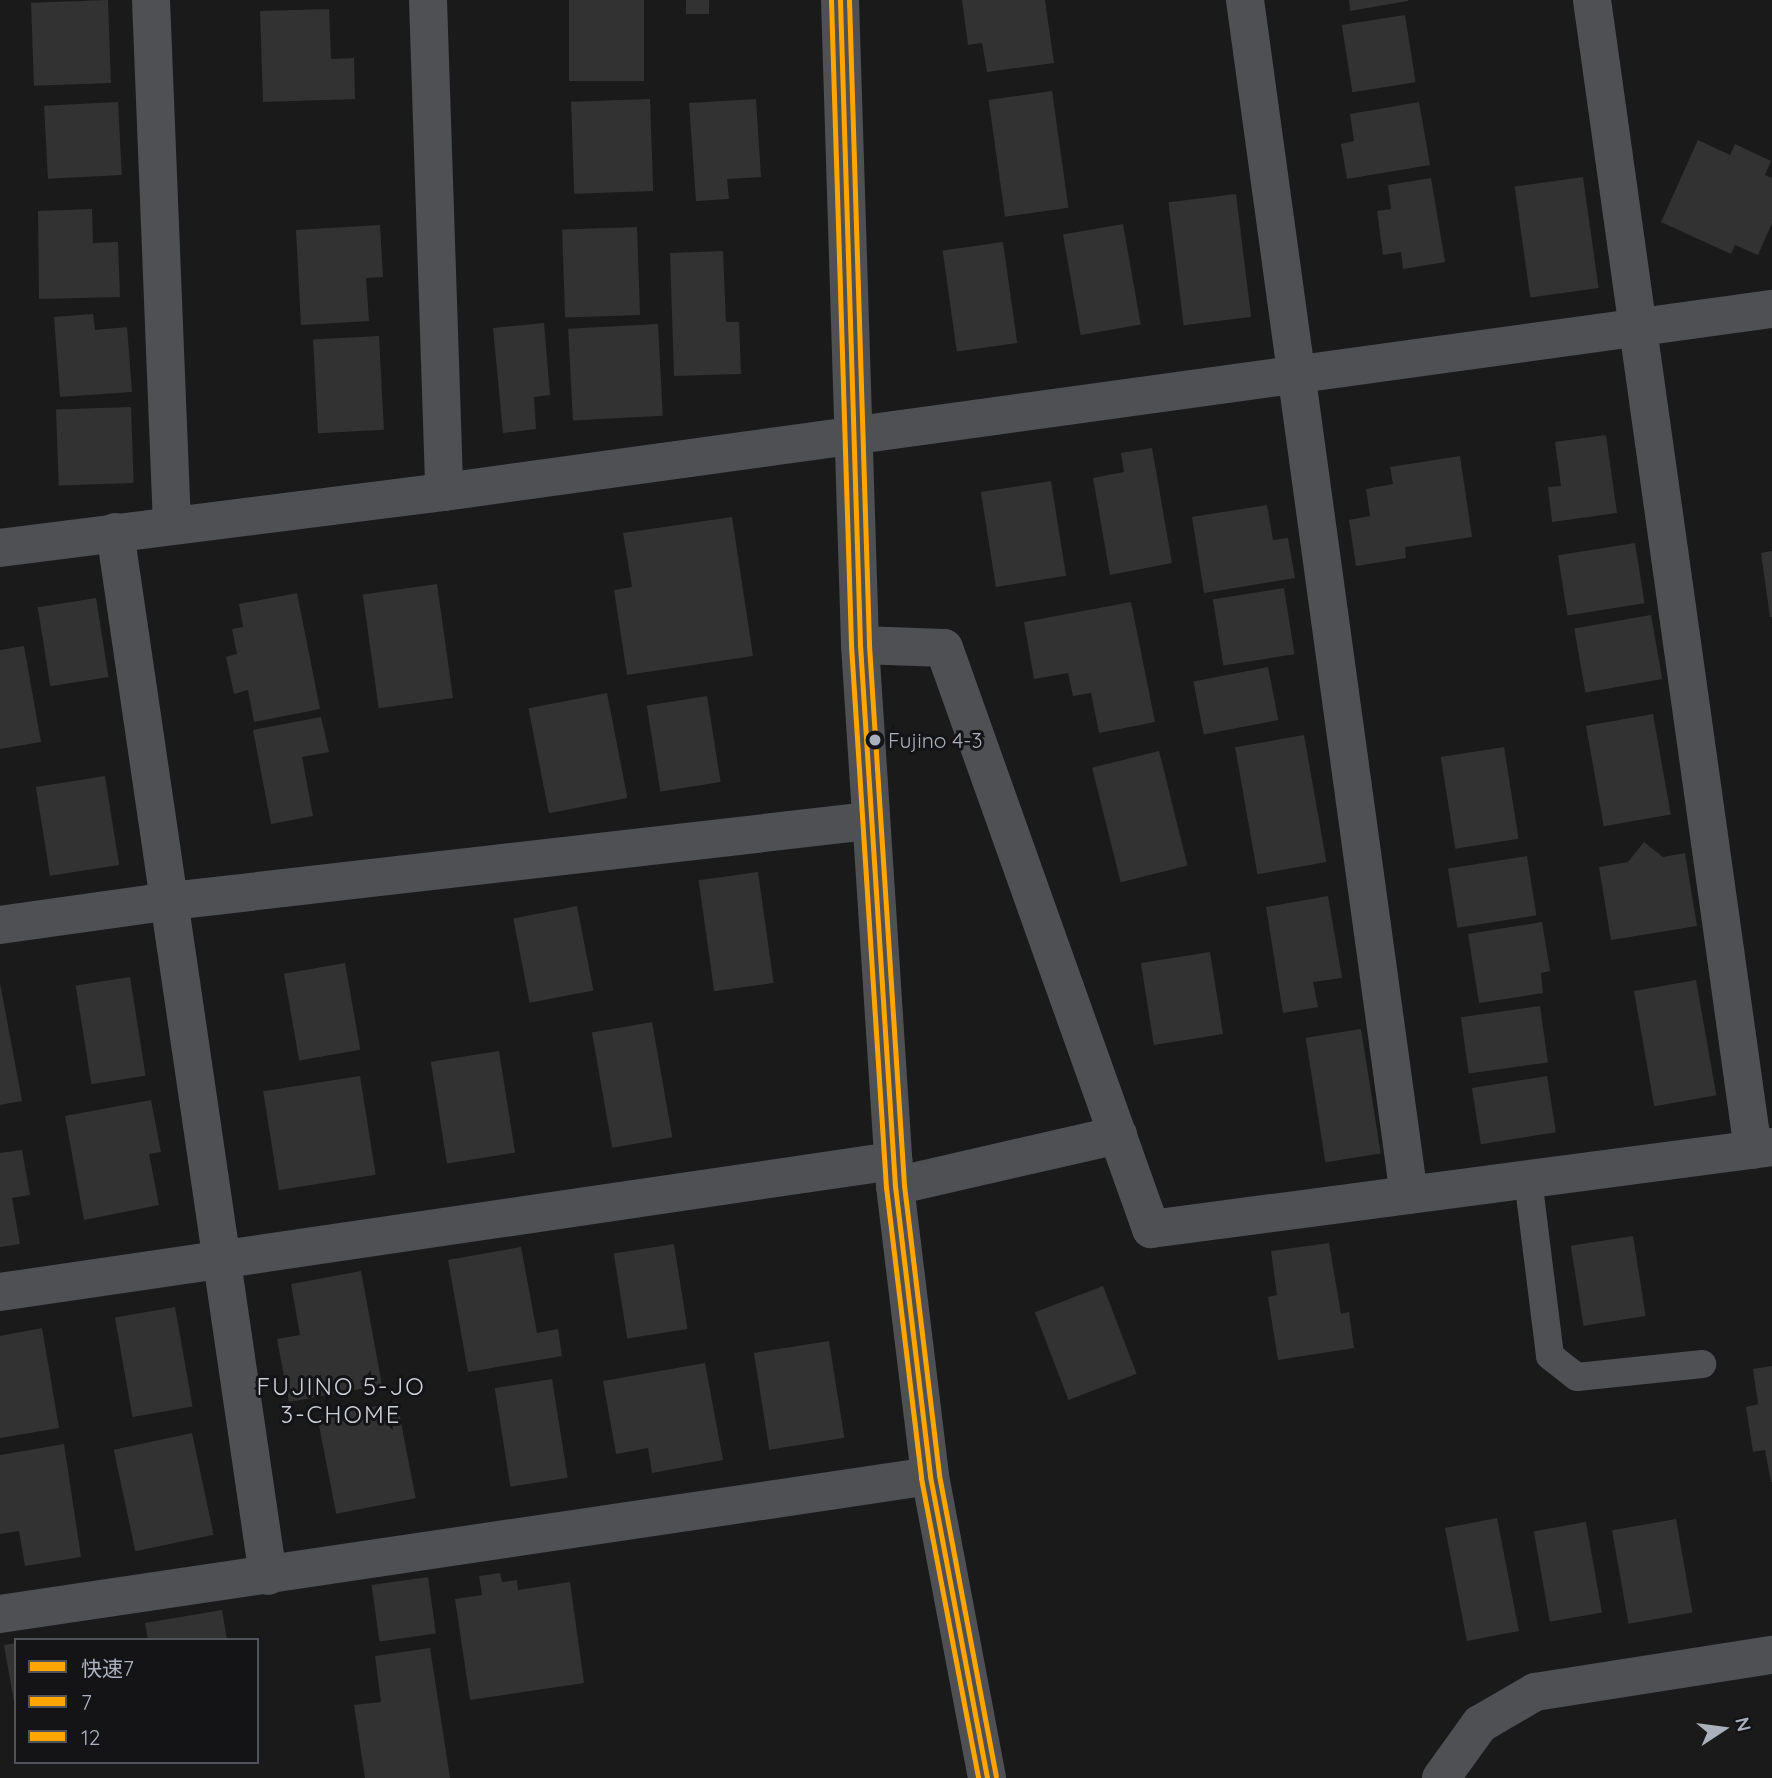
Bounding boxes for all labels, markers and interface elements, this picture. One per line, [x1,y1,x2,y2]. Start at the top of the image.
place label: Fujino 4-3 [888,727,982,753]
marker: Fujino 4-3 [868,733,882,747]
district label: FUJINO 5-JO 3-CHOME [258,1373,424,1429]
legend [14,1638,259,1764]
text: 快速7 [81,1655,134,1681]
text: 7 [81,1689,92,1715]
north arrow [1688,1694,1758,1764]
text: N [1730,1715,1757,1734]
text: 12 [81,1724,100,1750]

